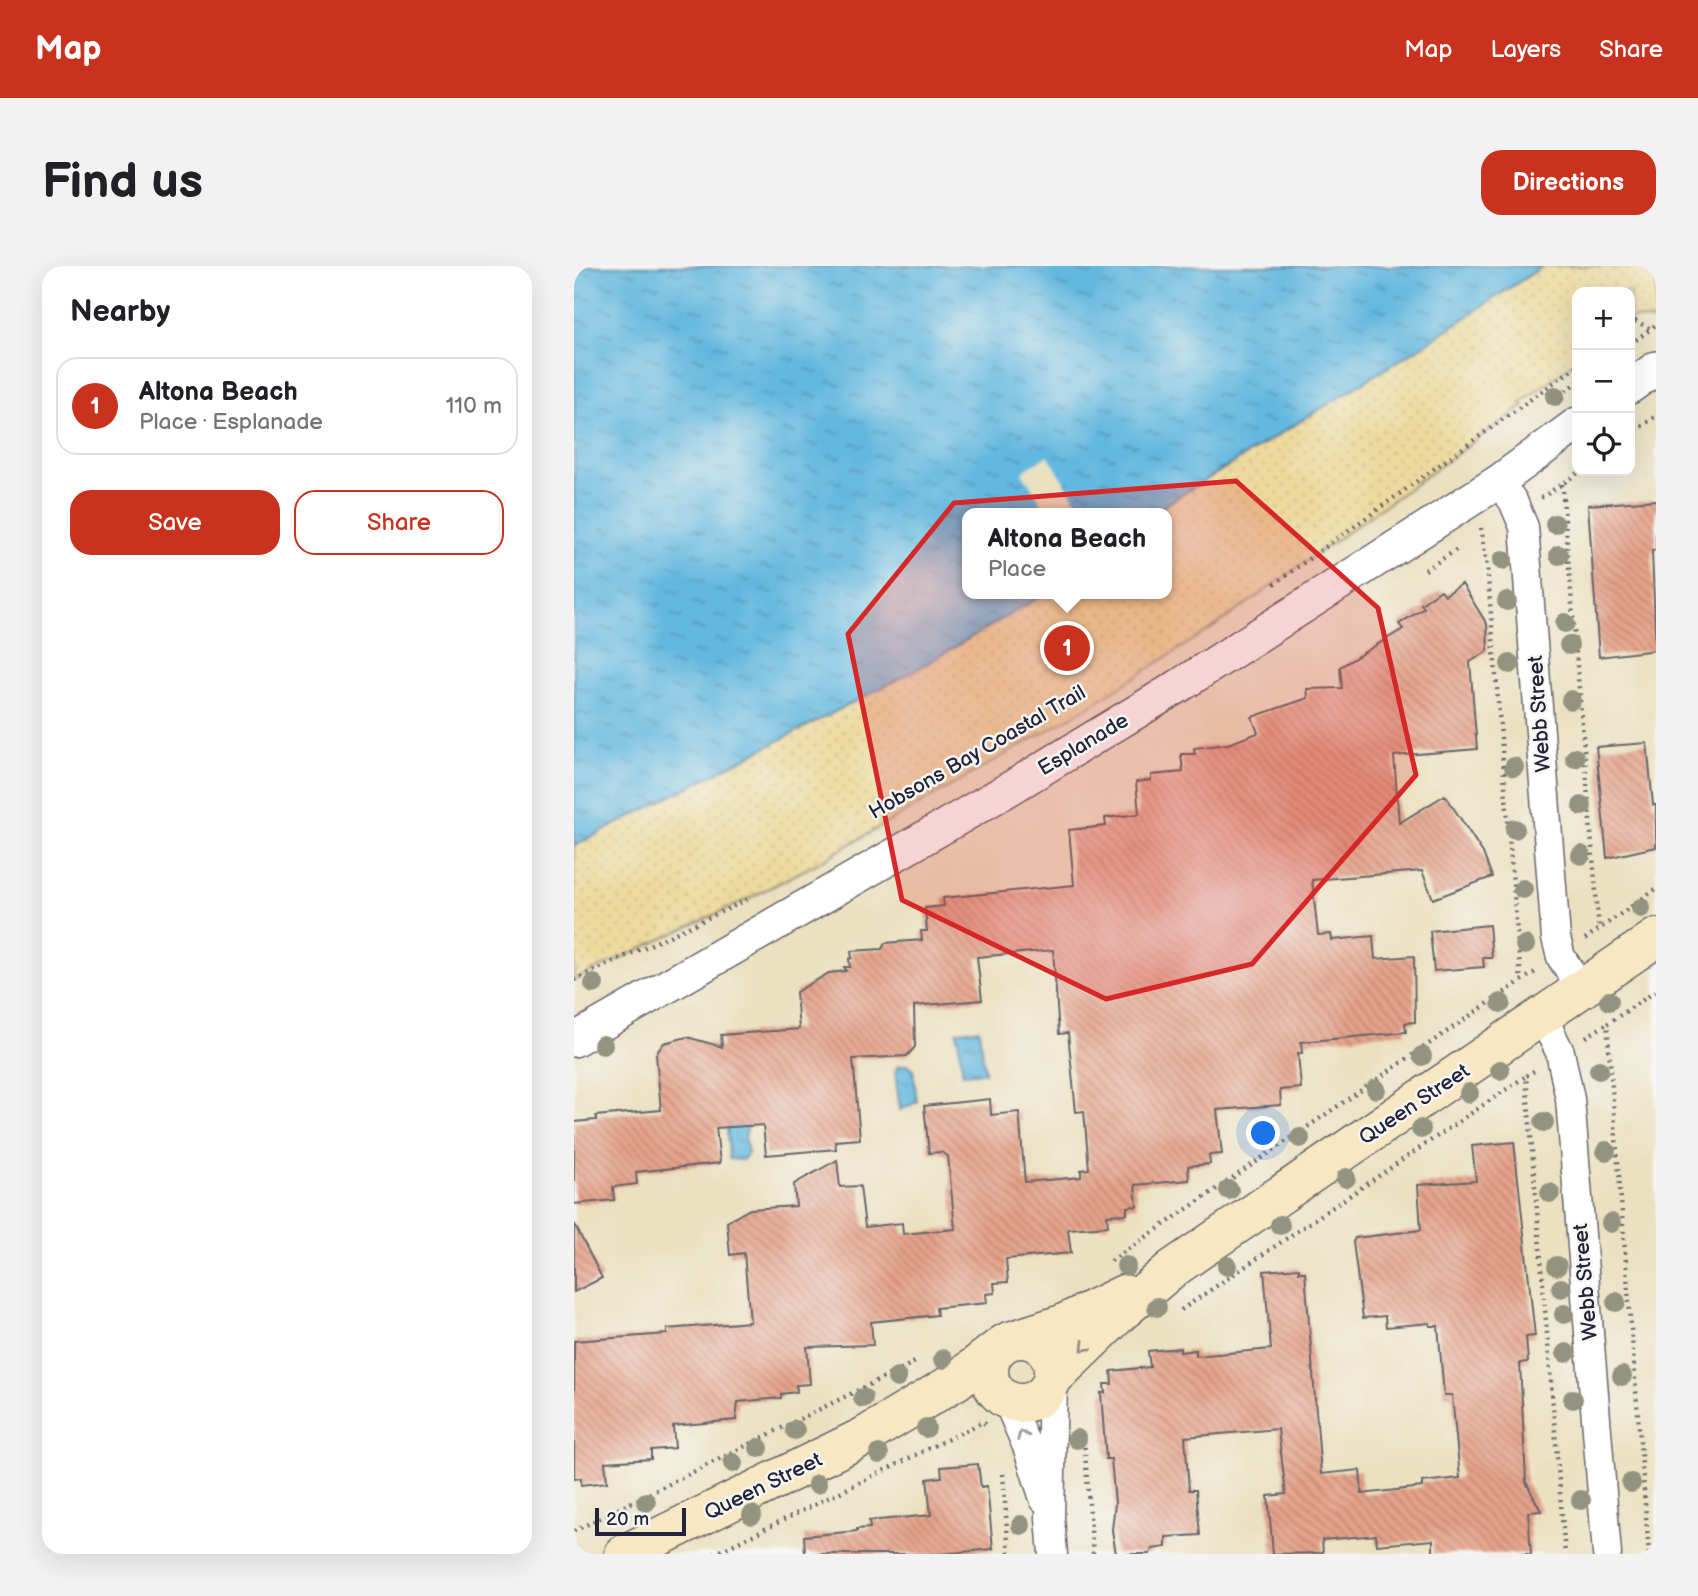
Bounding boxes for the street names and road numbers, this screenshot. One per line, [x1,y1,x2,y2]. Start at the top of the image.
street label: Webb Street [1523,654,1556,773]
street label: Hobsons Bay Coastal Trail [864,680,1090,825]
street label: Esplanade [1034,708,1133,781]
street label: Queen Street [1354,1058,1475,1150]
street label: Webb Street [1568,1222,1603,1341]
street label: Queen Street [700,1447,827,1526]

